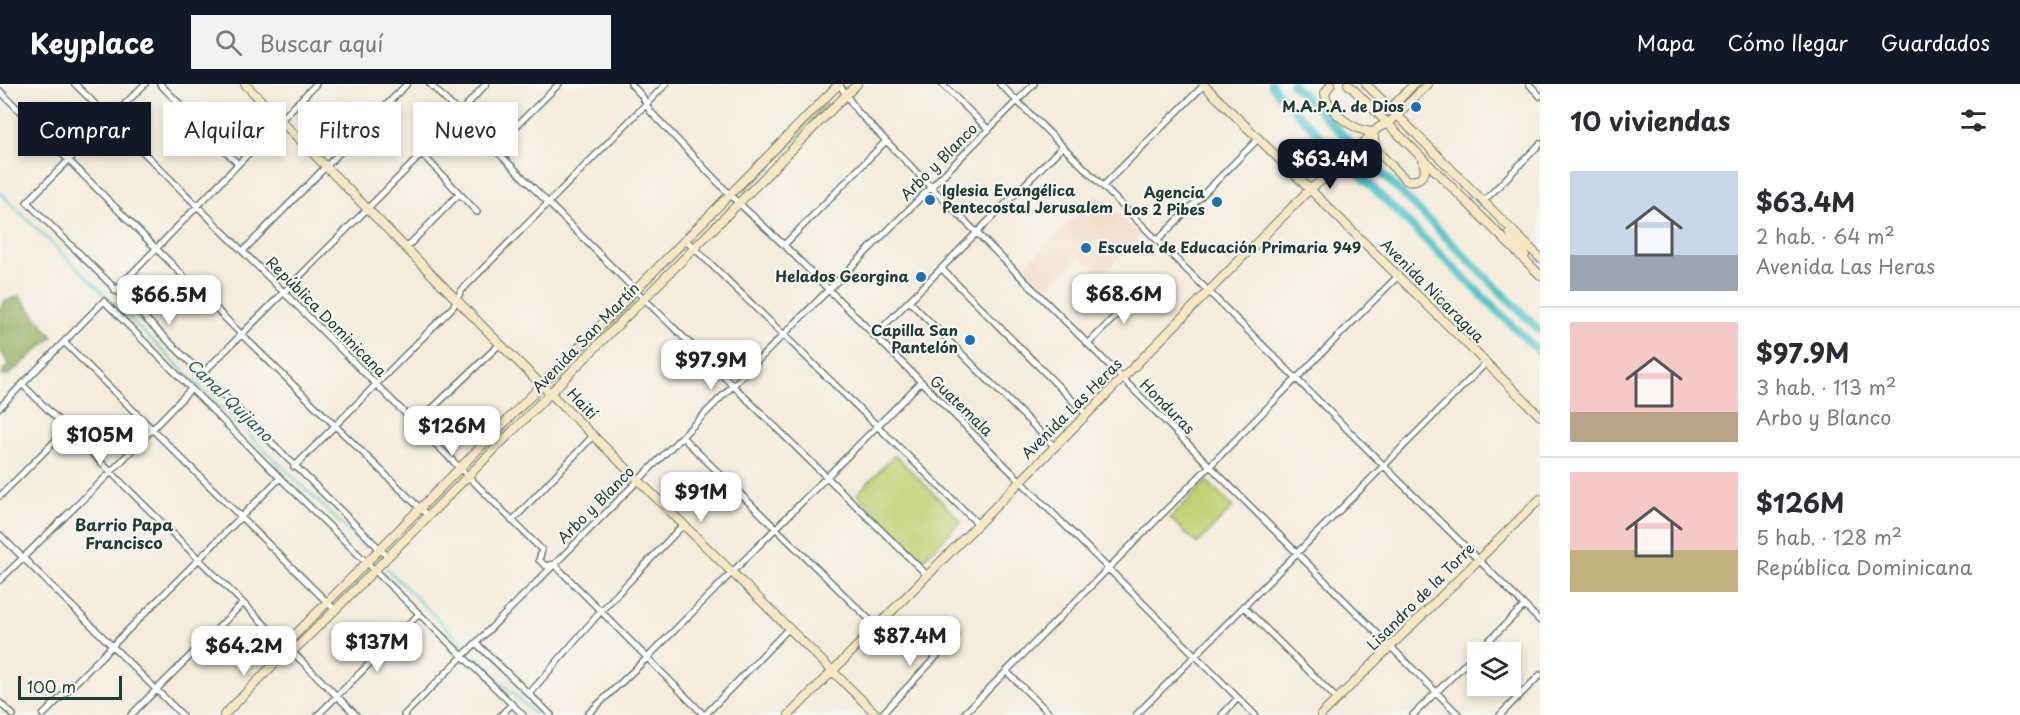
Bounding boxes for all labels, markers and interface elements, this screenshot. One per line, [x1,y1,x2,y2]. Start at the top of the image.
search box [191,15,611,69]
text: Keyplace [30,21,155,64]
icon: search [212,26,245,59]
text: Buscar aquí [260,26,383,59]
text: Mapa [1637,26,1695,58]
text: Cómo llegar [1728,26,1848,58]
text: Guardados [1881,26,1990,58]
place label: M.A.P.A. de Dios [1282,94,1404,117]
marker: M.A.P.A. de Dios [1409,100,1423,114]
text: 10 viviendas [1570,101,1731,140]
chip: Comprar [18,102,151,156]
chip: Alquilar [163,102,286,156]
chip: Filtros [298,102,401,156]
chip: Nuevo [413,102,518,156]
icon: filters [1957,104,1990,137]
street label: Arbo y Blanco [894,117,982,205]
pin: $63.4M [1281,139,1379,190]
text: $63.4M [1292,143,1368,173]
place label: Iglesia Evangélica Pentecostal Jerusalem [942,178,1113,218]
place label: Agencia Los 2 Pibes [1124,180,1206,220]
text: $63.4M [1756,182,1855,221]
marker: Iglesia Evangélica Pentecostal Jerusalem [923,193,937,207]
marker: Agencia Los 2 Pibes [1210,195,1224,209]
icon: home [1618,195,1690,267]
text: 2 hab. · 64 m² [1756,221,1895,251]
street label: Avenida Nicaragua [1376,233,1491,348]
place label: Escuela de Educación Primaria 949 [1098,235,1361,258]
marker: Escuela de Educación Primaria 949 [1079,241,1093,255]
street label: República Dominicana [262,250,393,382]
text: Avenida Las Heras [1756,251,1935,281]
place label: Helados Georgina [775,264,910,287]
marker: Helados Georgina [914,270,928,284]
pin: $68.6M [1075,274,1173,325]
pin: $66.5M [120,275,218,326]
street label: Avenida San Martín [526,276,644,397]
text: $68.6M [1086,278,1162,308]
text: $66.5M [131,279,207,309]
place label: Capilla San Pantelón [871,318,958,358]
marker: Capilla San Pantelón [963,333,977,347]
text: $97.9M [1756,333,1849,372]
pin: $97.9M [662,340,760,391]
text: $97.9M [675,344,747,374]
icon: home [1618,346,1690,418]
water label: Canal Quijano [182,352,280,447]
street label: Avenida Las Heras [1015,352,1127,464]
street label: Guatemala [925,369,999,441]
text: 3 hab. · 113 m² [1756,372,1896,402]
street label: Honduras [1135,373,1201,439]
street label: Haití [562,382,604,424]
text: Arbo y Blanco [1756,402,1891,432]
pin: $126M [410,406,494,457]
text: $126M [418,410,486,440]
pin: $105M [58,415,142,466]
text: $105M [66,419,134,449]
street label: Arbo y Blanco [551,460,639,548]
pin: $91M [665,472,737,523]
text: $91M [675,476,727,506]
text: $126M [1756,483,1844,522]
icon: home [1618,496,1690,568]
district label: Barrio Papa Francisco [75,512,173,554]
text: 5 hab. · 128 m² [1756,522,1902,552]
street label: Lisandro de la Torre [1361,537,1479,655]
text: República Dominicana [1756,552,1972,582]
pin: $87.4M [861,616,959,667]
text: $87.4M [873,620,947,650]
pin: $137M [335,622,419,673]
pin: $64.2M [195,626,293,677]
text: $137M [345,626,409,656]
text: $64.2M [205,630,283,660]
map controls [1467,642,1521,696]
button: layers [1467,642,1521,696]
scale bar [18,673,122,700]
text: 100 m [27,674,76,698]

